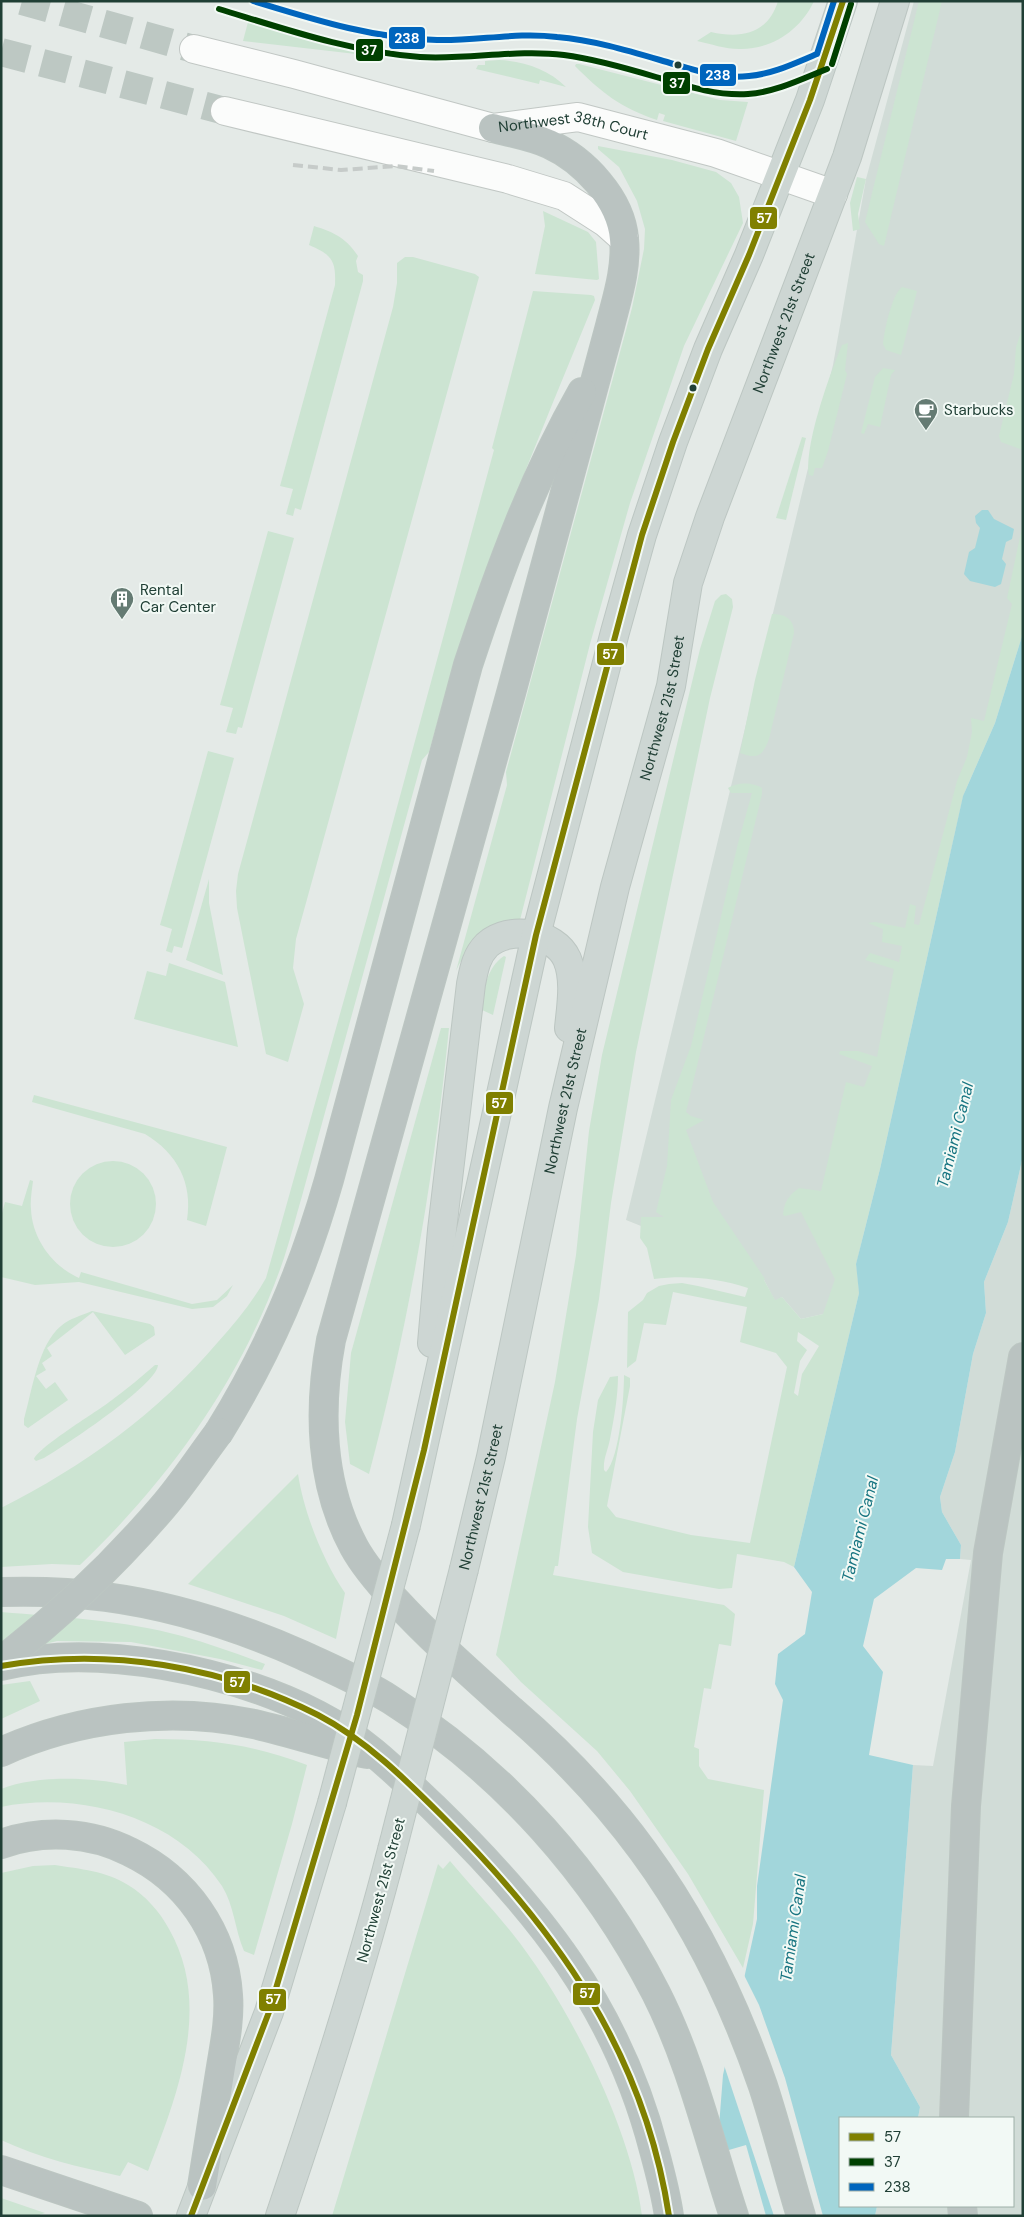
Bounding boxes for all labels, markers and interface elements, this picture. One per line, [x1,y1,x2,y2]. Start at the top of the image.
line badge: 238 [388,26,426,50]
text: 238 [394,29,420,47]
line badge: 37 [355,38,384,62]
text: 37 [361,41,377,59]
unlabelled marker [673,60,683,70]
line badge: 238 [699,63,737,87]
text: 238 [705,66,731,84]
line badge: 37 [662,71,691,95]
text: 37 [669,74,685,92]
street label: Northwest 38th Court [497,106,651,145]
line badge: 57 [749,206,778,230]
text: 57 [756,209,773,227]
street label: Northwest 21st Street [748,249,820,396]
unlabelled marker [688,383,698,393]
cafe icon: Starbucks [913,397,939,431]
place label: Starbucks [944,400,1014,420]
place label: Rental Car Center [140,580,217,617]
building icon: Rental Car Center [109,586,135,620]
street label: Northwest 21st Street [635,634,689,783]
line badge: 57 [596,642,625,666]
text: 57 [602,645,619,663]
street label: Northwest 21st Street [540,1026,592,1176]
water label: Tamiami Canal [932,1080,978,1190]
line badge: 57 [485,1091,514,1115]
text: 57 [491,1094,508,1112]
street label: Northwest 21st Street [454,1422,508,1572]
water label: Tamiami Canal [837,1474,883,1584]
line badge: 57 [223,1670,251,1694]
text: 57 [229,1673,246,1691]
street label: Northwest 21st Street [352,1815,410,1965]
water label: Tamiami Canal [775,1873,811,1983]
line badge: 57 [572,1982,601,2006]
text: 57 [579,1984,596,2002]
line badge: 57 [258,1988,287,2012]
text: 57 [265,1990,282,2008]
legend [839,2117,1014,2207]
text: 57 [884,2127,901,2147]
text: 37 [884,2152,901,2172]
text: 238 [884,2177,911,2197]

